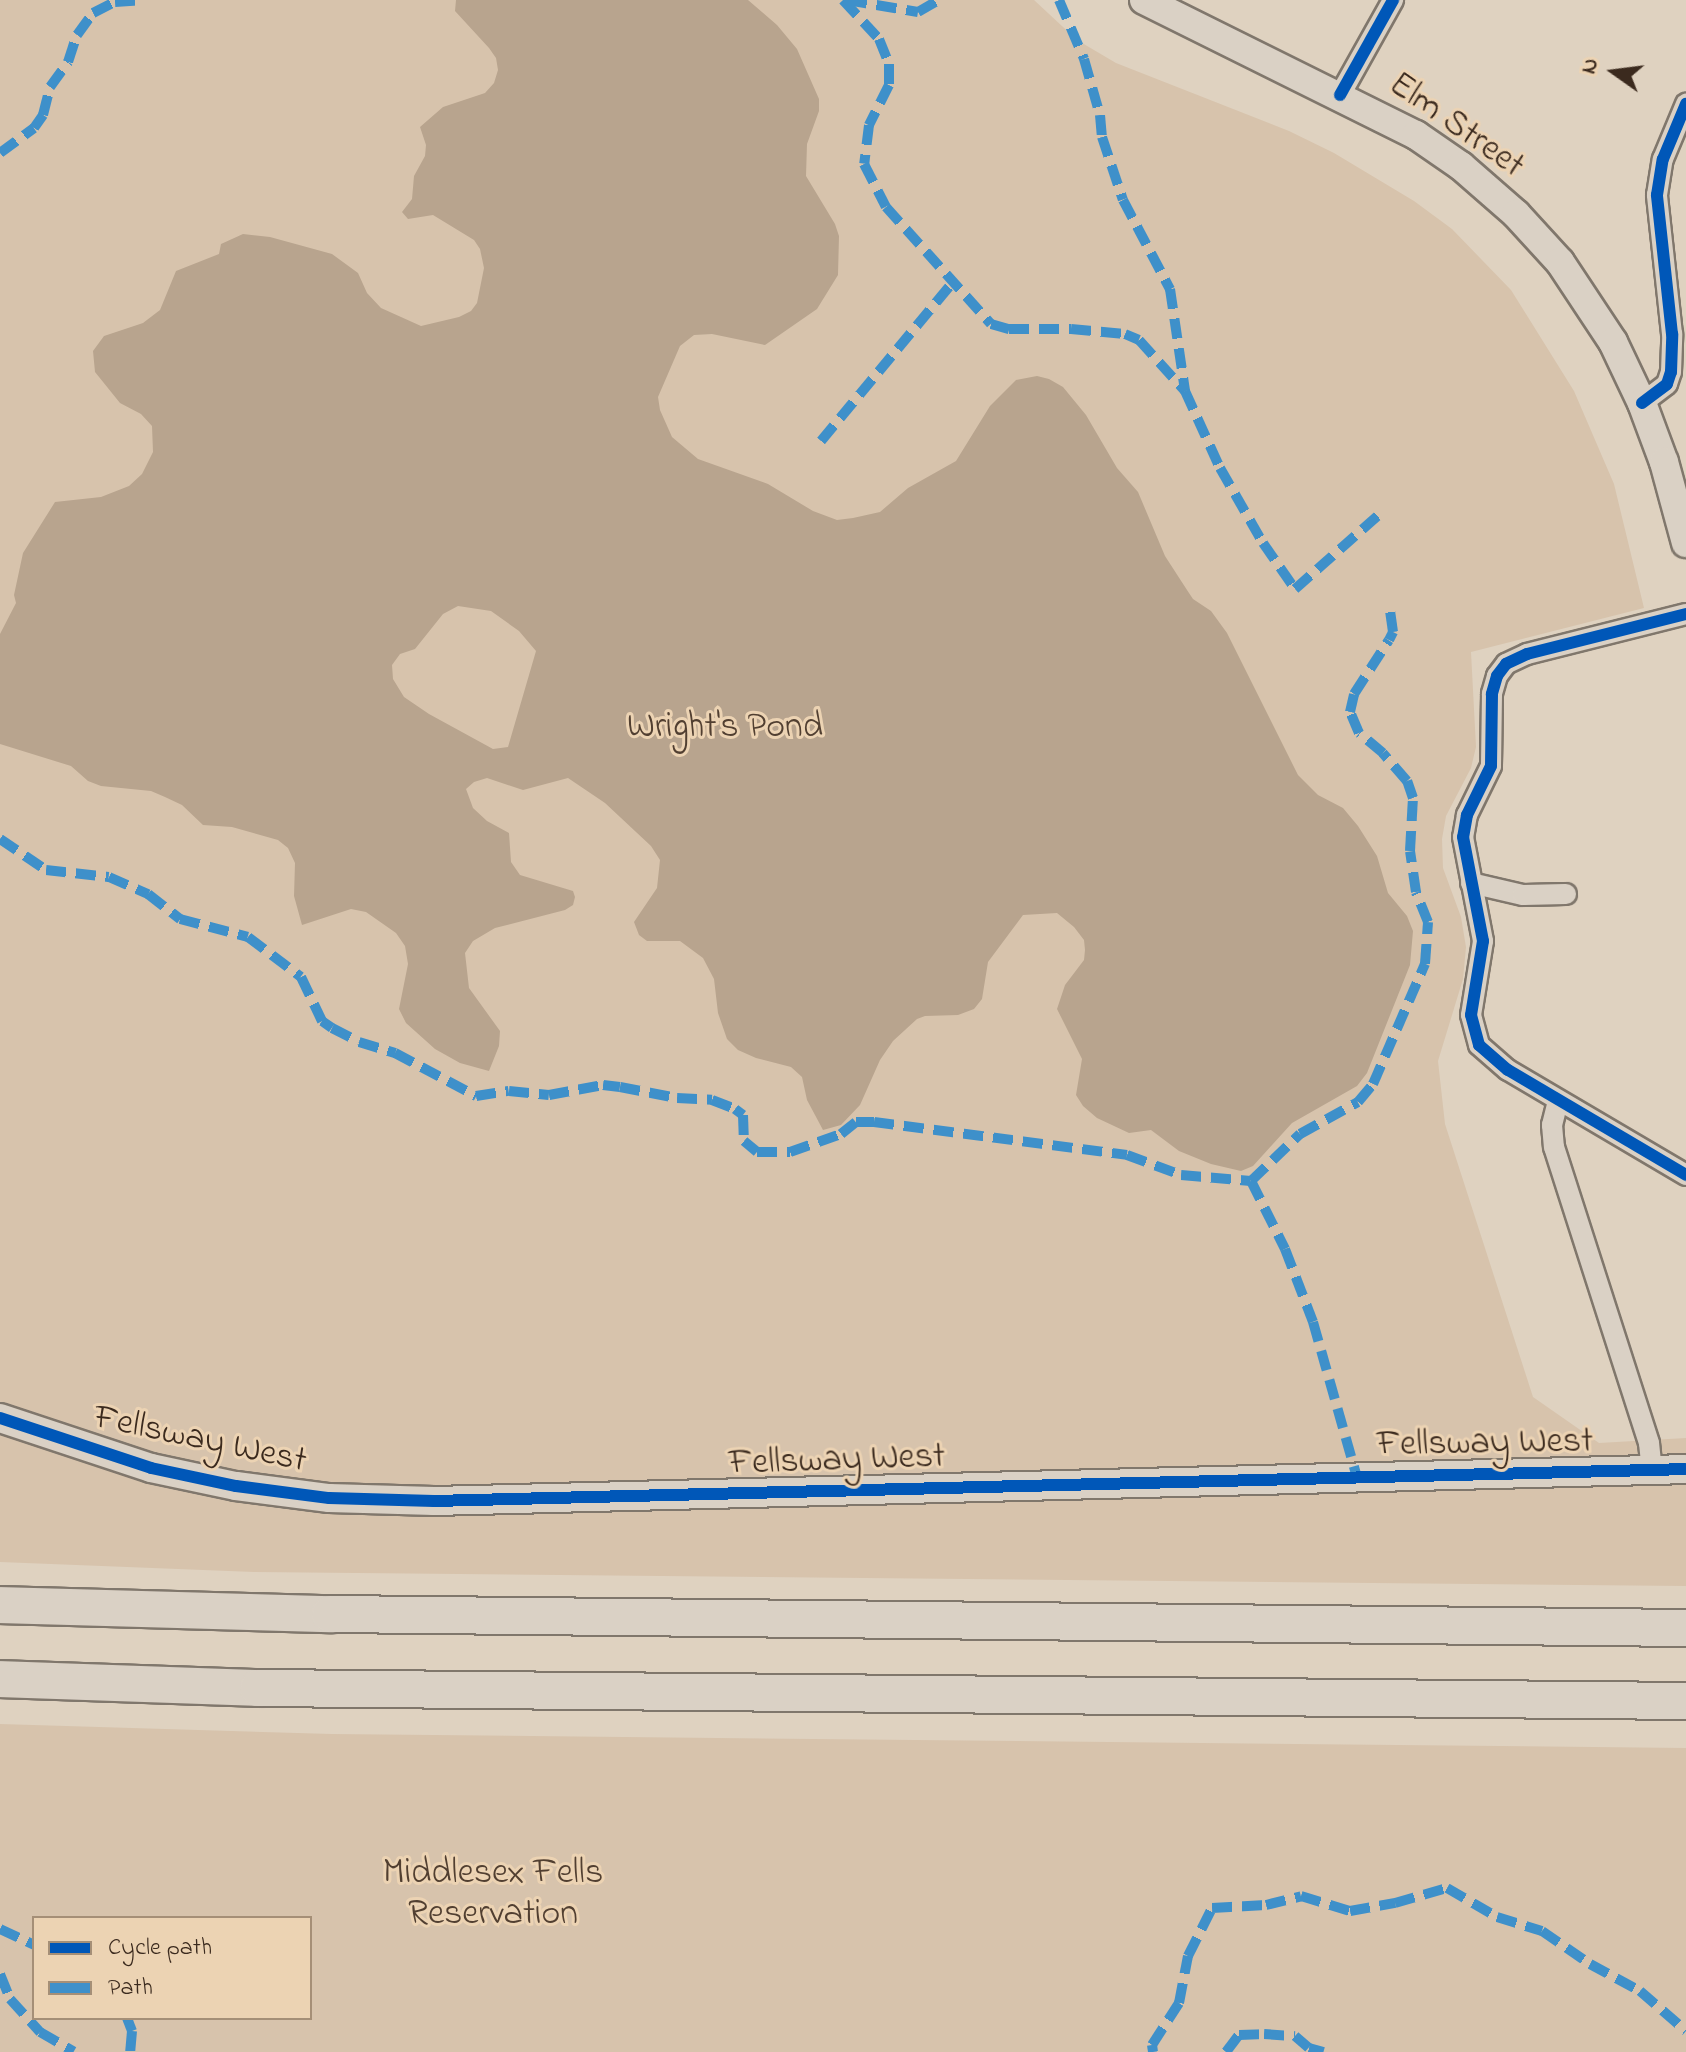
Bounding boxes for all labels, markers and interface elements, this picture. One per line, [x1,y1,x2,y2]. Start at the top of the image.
north arrow [1574,32,1654,112]
text: N [1573,55,1608,77]
street label: Elm Street [1380,64,1532,188]
park label: Wright's Pond [627,706,823,750]
street label: Fellsway West [90,1396,310,1484]
street label: Fellsway West [1376,1421,1594,1467]
street label: Fellsway West [728,1436,946,1486]
park label: Middlesex Fells Reservation [383,1851,603,1936]
legend [32,1916,312,2020]
text: Cycle path [108,1931,212,1966]
text: Path [108,1971,153,2006]

